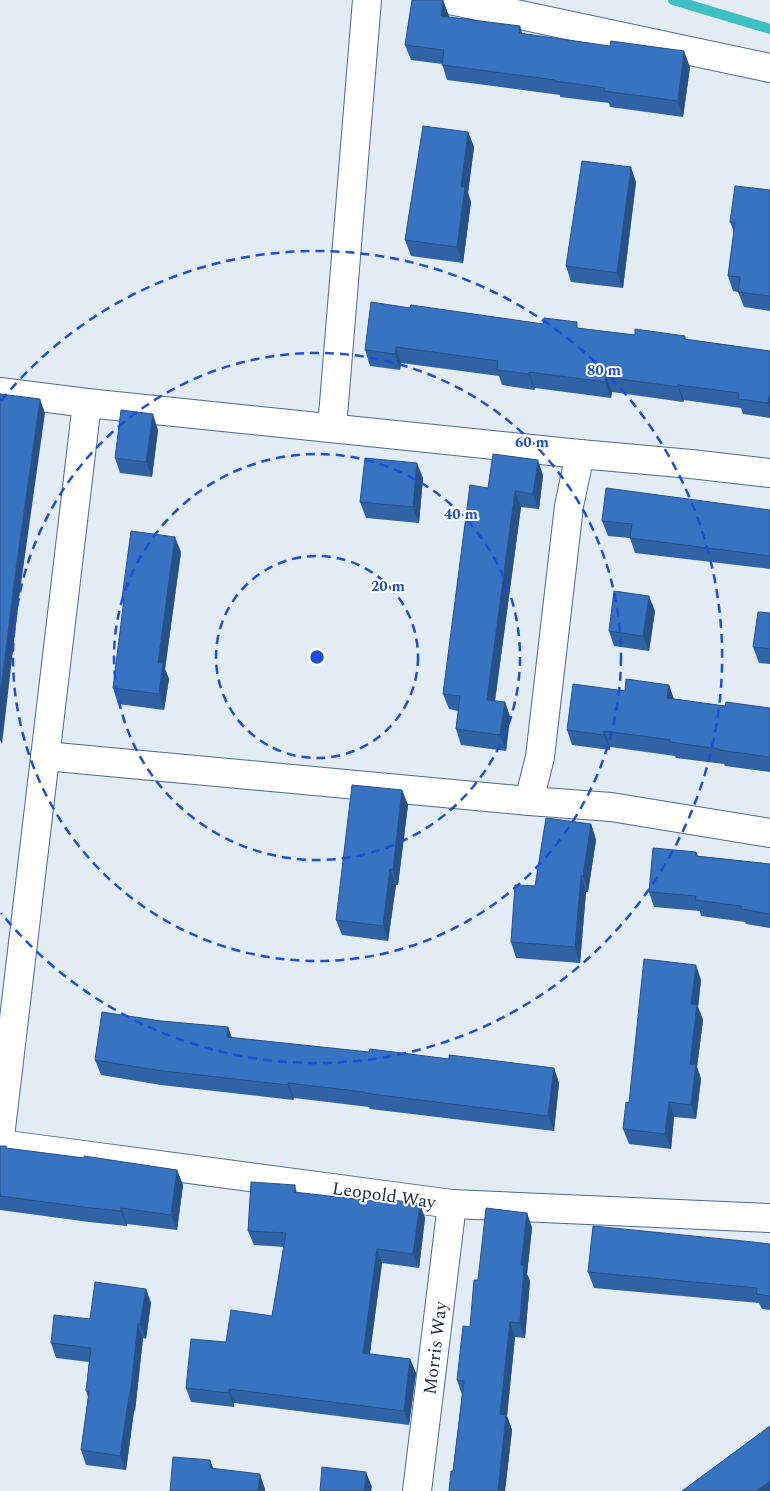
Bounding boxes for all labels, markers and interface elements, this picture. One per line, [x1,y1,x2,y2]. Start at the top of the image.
text: 80 m [587,359,622,382]
text: 60 m [515,431,550,454]
text: 40 m [444,503,479,526]
text: 20 m [371,575,406,598]
centre of rings [308,648,326,666]
street label: Leopold Way [330,1175,439,1216]
street label: Morris Way [416,1299,455,1396]

